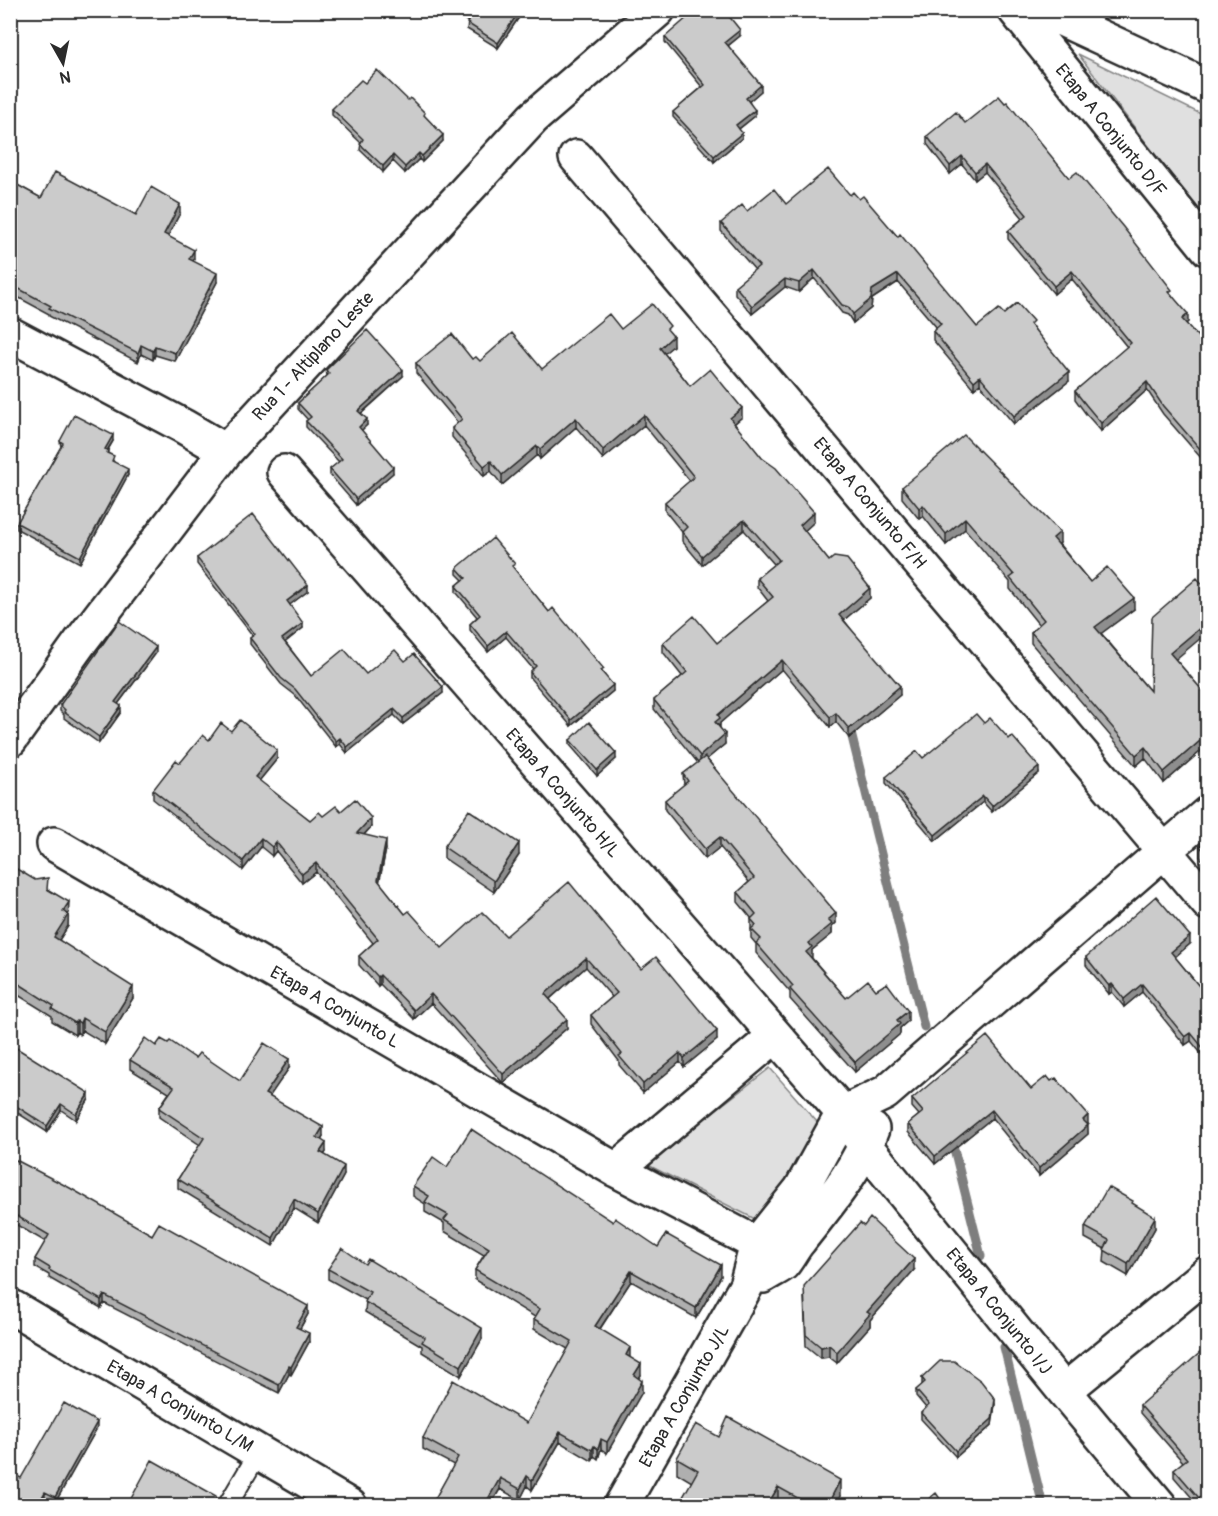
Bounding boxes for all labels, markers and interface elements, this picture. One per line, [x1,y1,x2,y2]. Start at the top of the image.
north arrow [33,33,93,93]
street label: Etapa A Conjunto D/F [1050,59,1171,202]
text: N [58,66,72,88]
street label: Rua 1 - Altiplano Leste [247,287,379,426]
street label: Etapa A Conjunto F/H [808,433,931,574]
street label: Etapa A Conjunto H/L [500,724,625,863]
street label: Etapa A Conjunto L [266,961,404,1054]
street label: Etapa A Conjunto I/J [941,1243,1057,1379]
street label: Etapa A Conjunto J/L [634,1321,735,1472]
street label: Etapa A Conjunto L/M [102,1355,257,1458]

